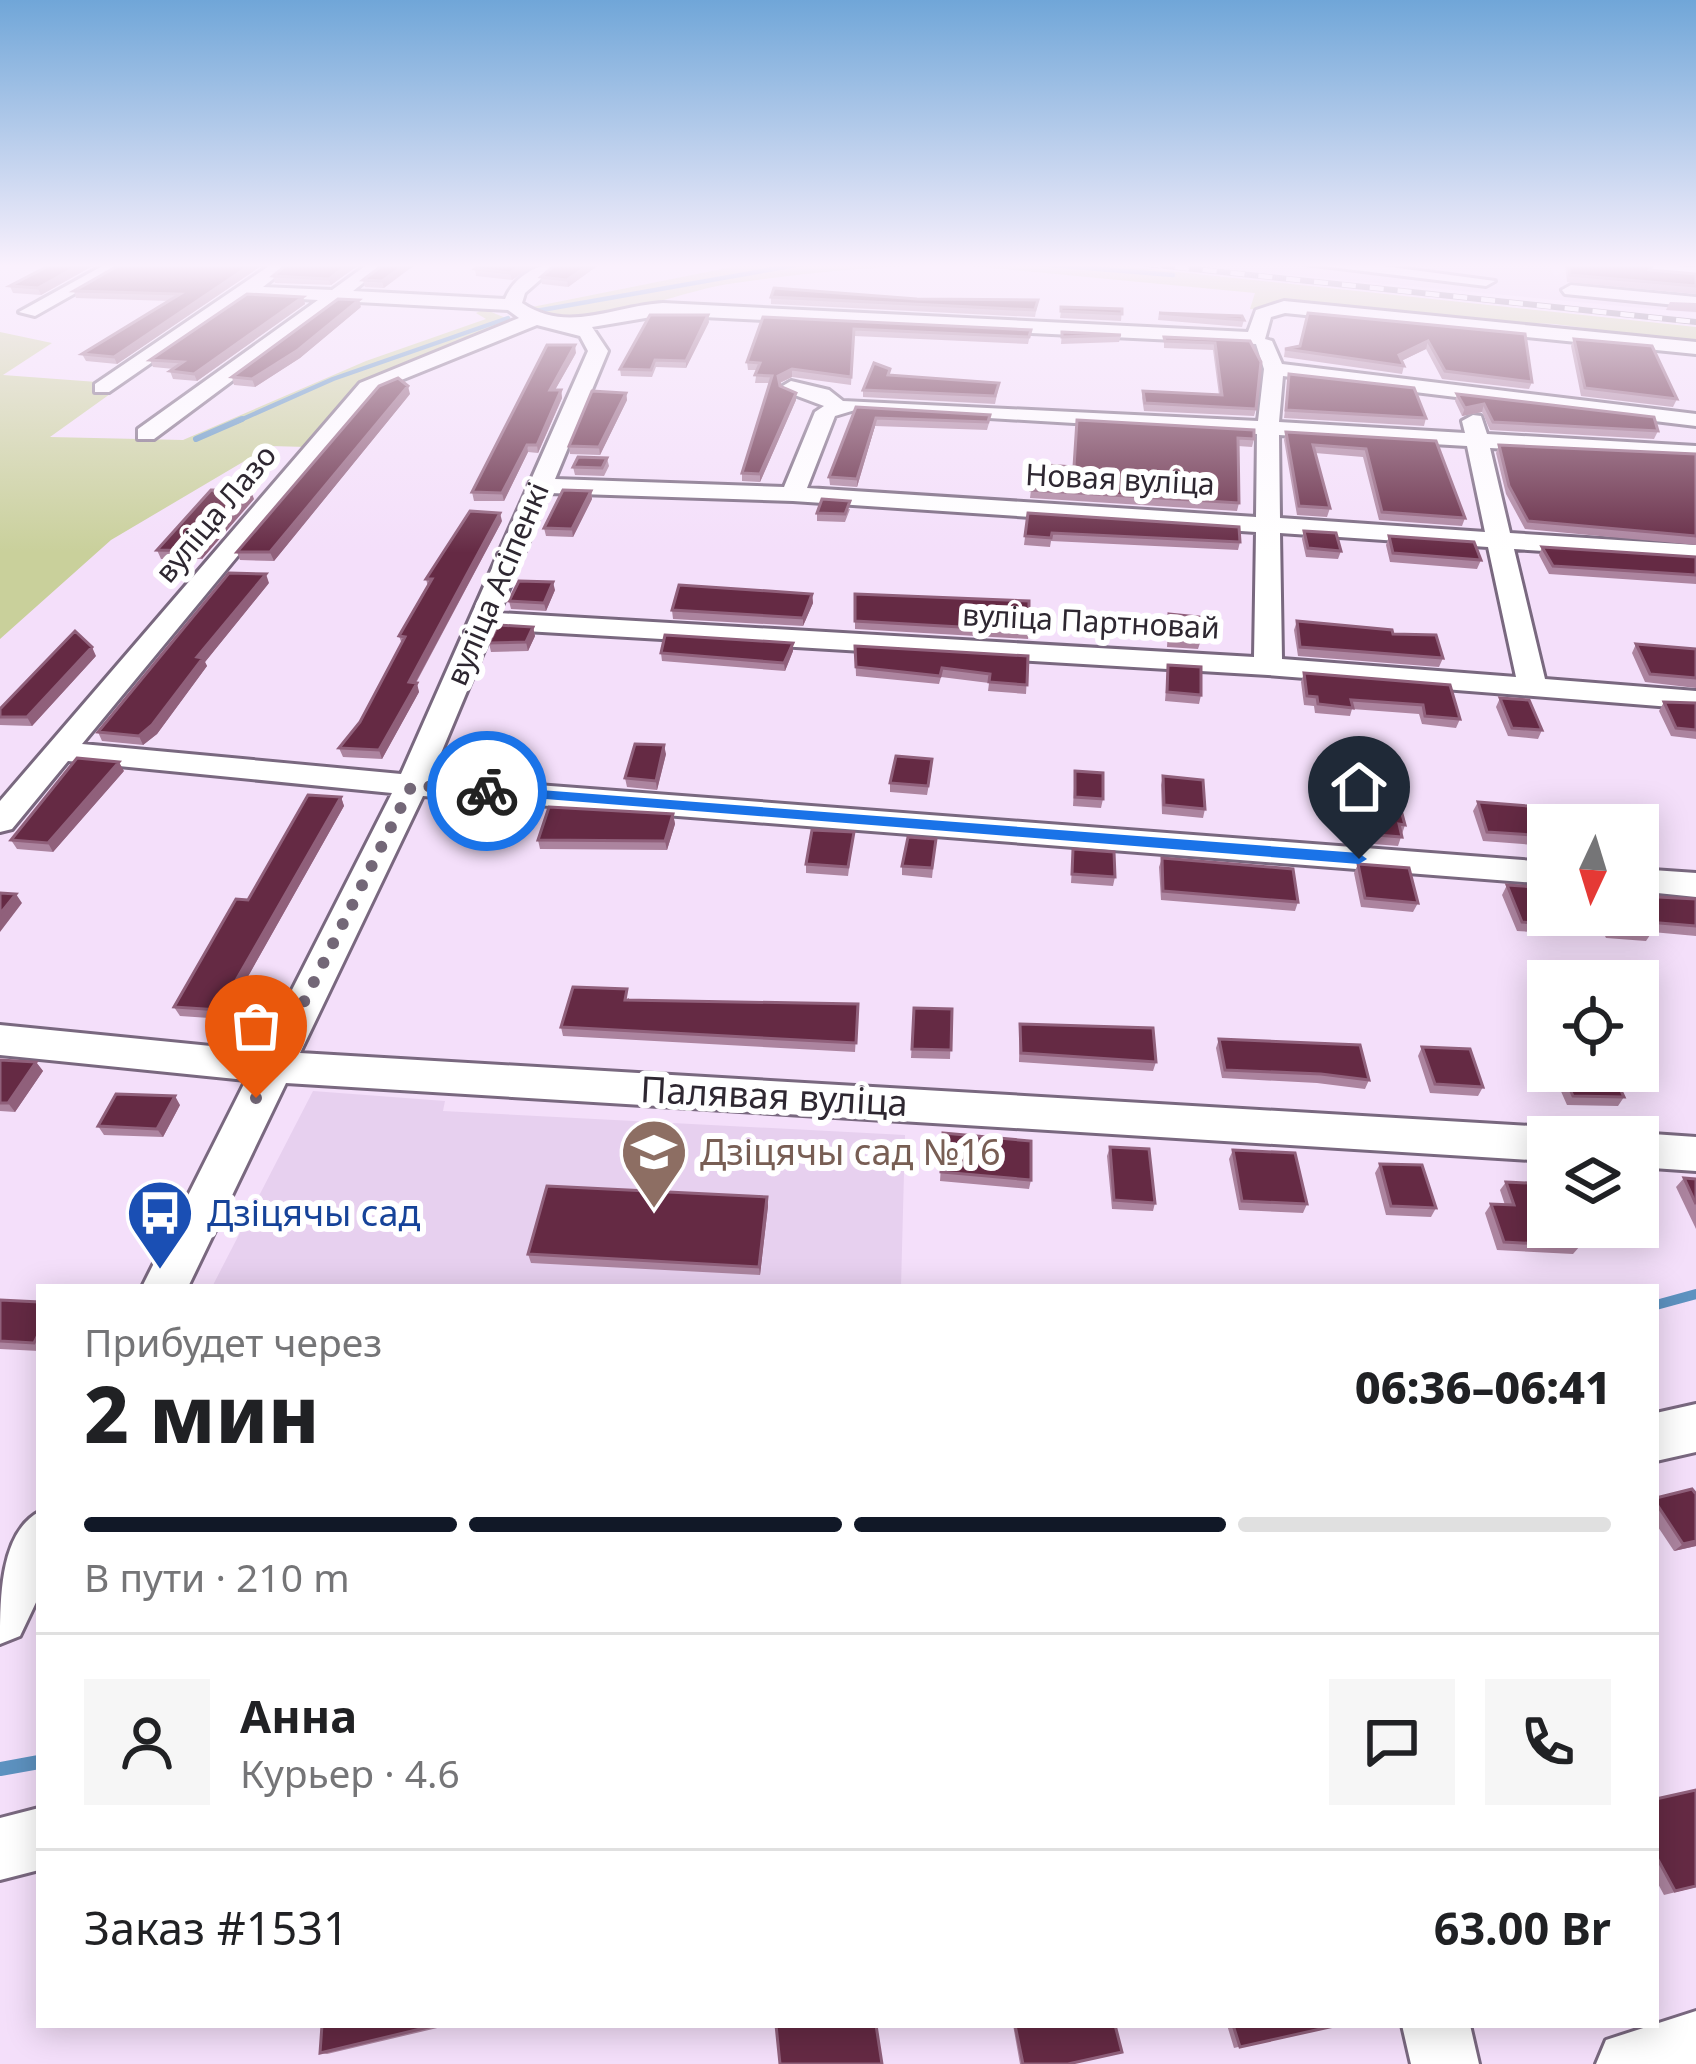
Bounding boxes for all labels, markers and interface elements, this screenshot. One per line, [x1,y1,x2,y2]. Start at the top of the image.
street label: вуліца Лазо [145,435,285,591]
street label: Новая вуліца [1024,453,1216,504]
street label: вуліца Асіпенкі [435,476,558,691]
street label: вуліца Партновай [961,593,1221,648]
courier [427,731,547,851]
pin [1308,736,1410,859]
icon: home [1326,754,1392,820]
icon: bike [454,758,520,824]
north arrow [1527,804,1659,936]
map controls [1527,804,1659,1248]
button: locate [1527,960,1659,1092]
pin [205,975,307,1098]
icon: bag [223,993,289,1059]
street label: Палявая вуліца [639,1064,909,1127]
button: layers [1527,1116,1659,1248]
school or university icon: Дзіцячы сад №16 [619,1117,689,1211]
place label: Дзіцячы сад №16 [700,1127,1001,1176]
bus stop icon: Дзіцячы сад [125,1178,195,1272]
place label: Дзіцячы сад [207,1188,421,1237]
text: Прибудет через [84,1315,382,1368]
text: 06:36–06:41 [1355,1356,1611,1417]
text: 2 мин [84,1360,319,1466]
text: В пути · 210 m [84,1550,350,1603]
button: person [84,1679,210,1805]
button: chat [1329,1679,1455,1805]
button: phone [1485,1679,1611,1805]
text: Анна [240,1685,357,1746]
text: Курьер · 4.6 [240,1746,460,1799]
text: Заказ #1531 [84,1897,349,1958]
text: 63.00 Br [1434,1897,1611,1958]

